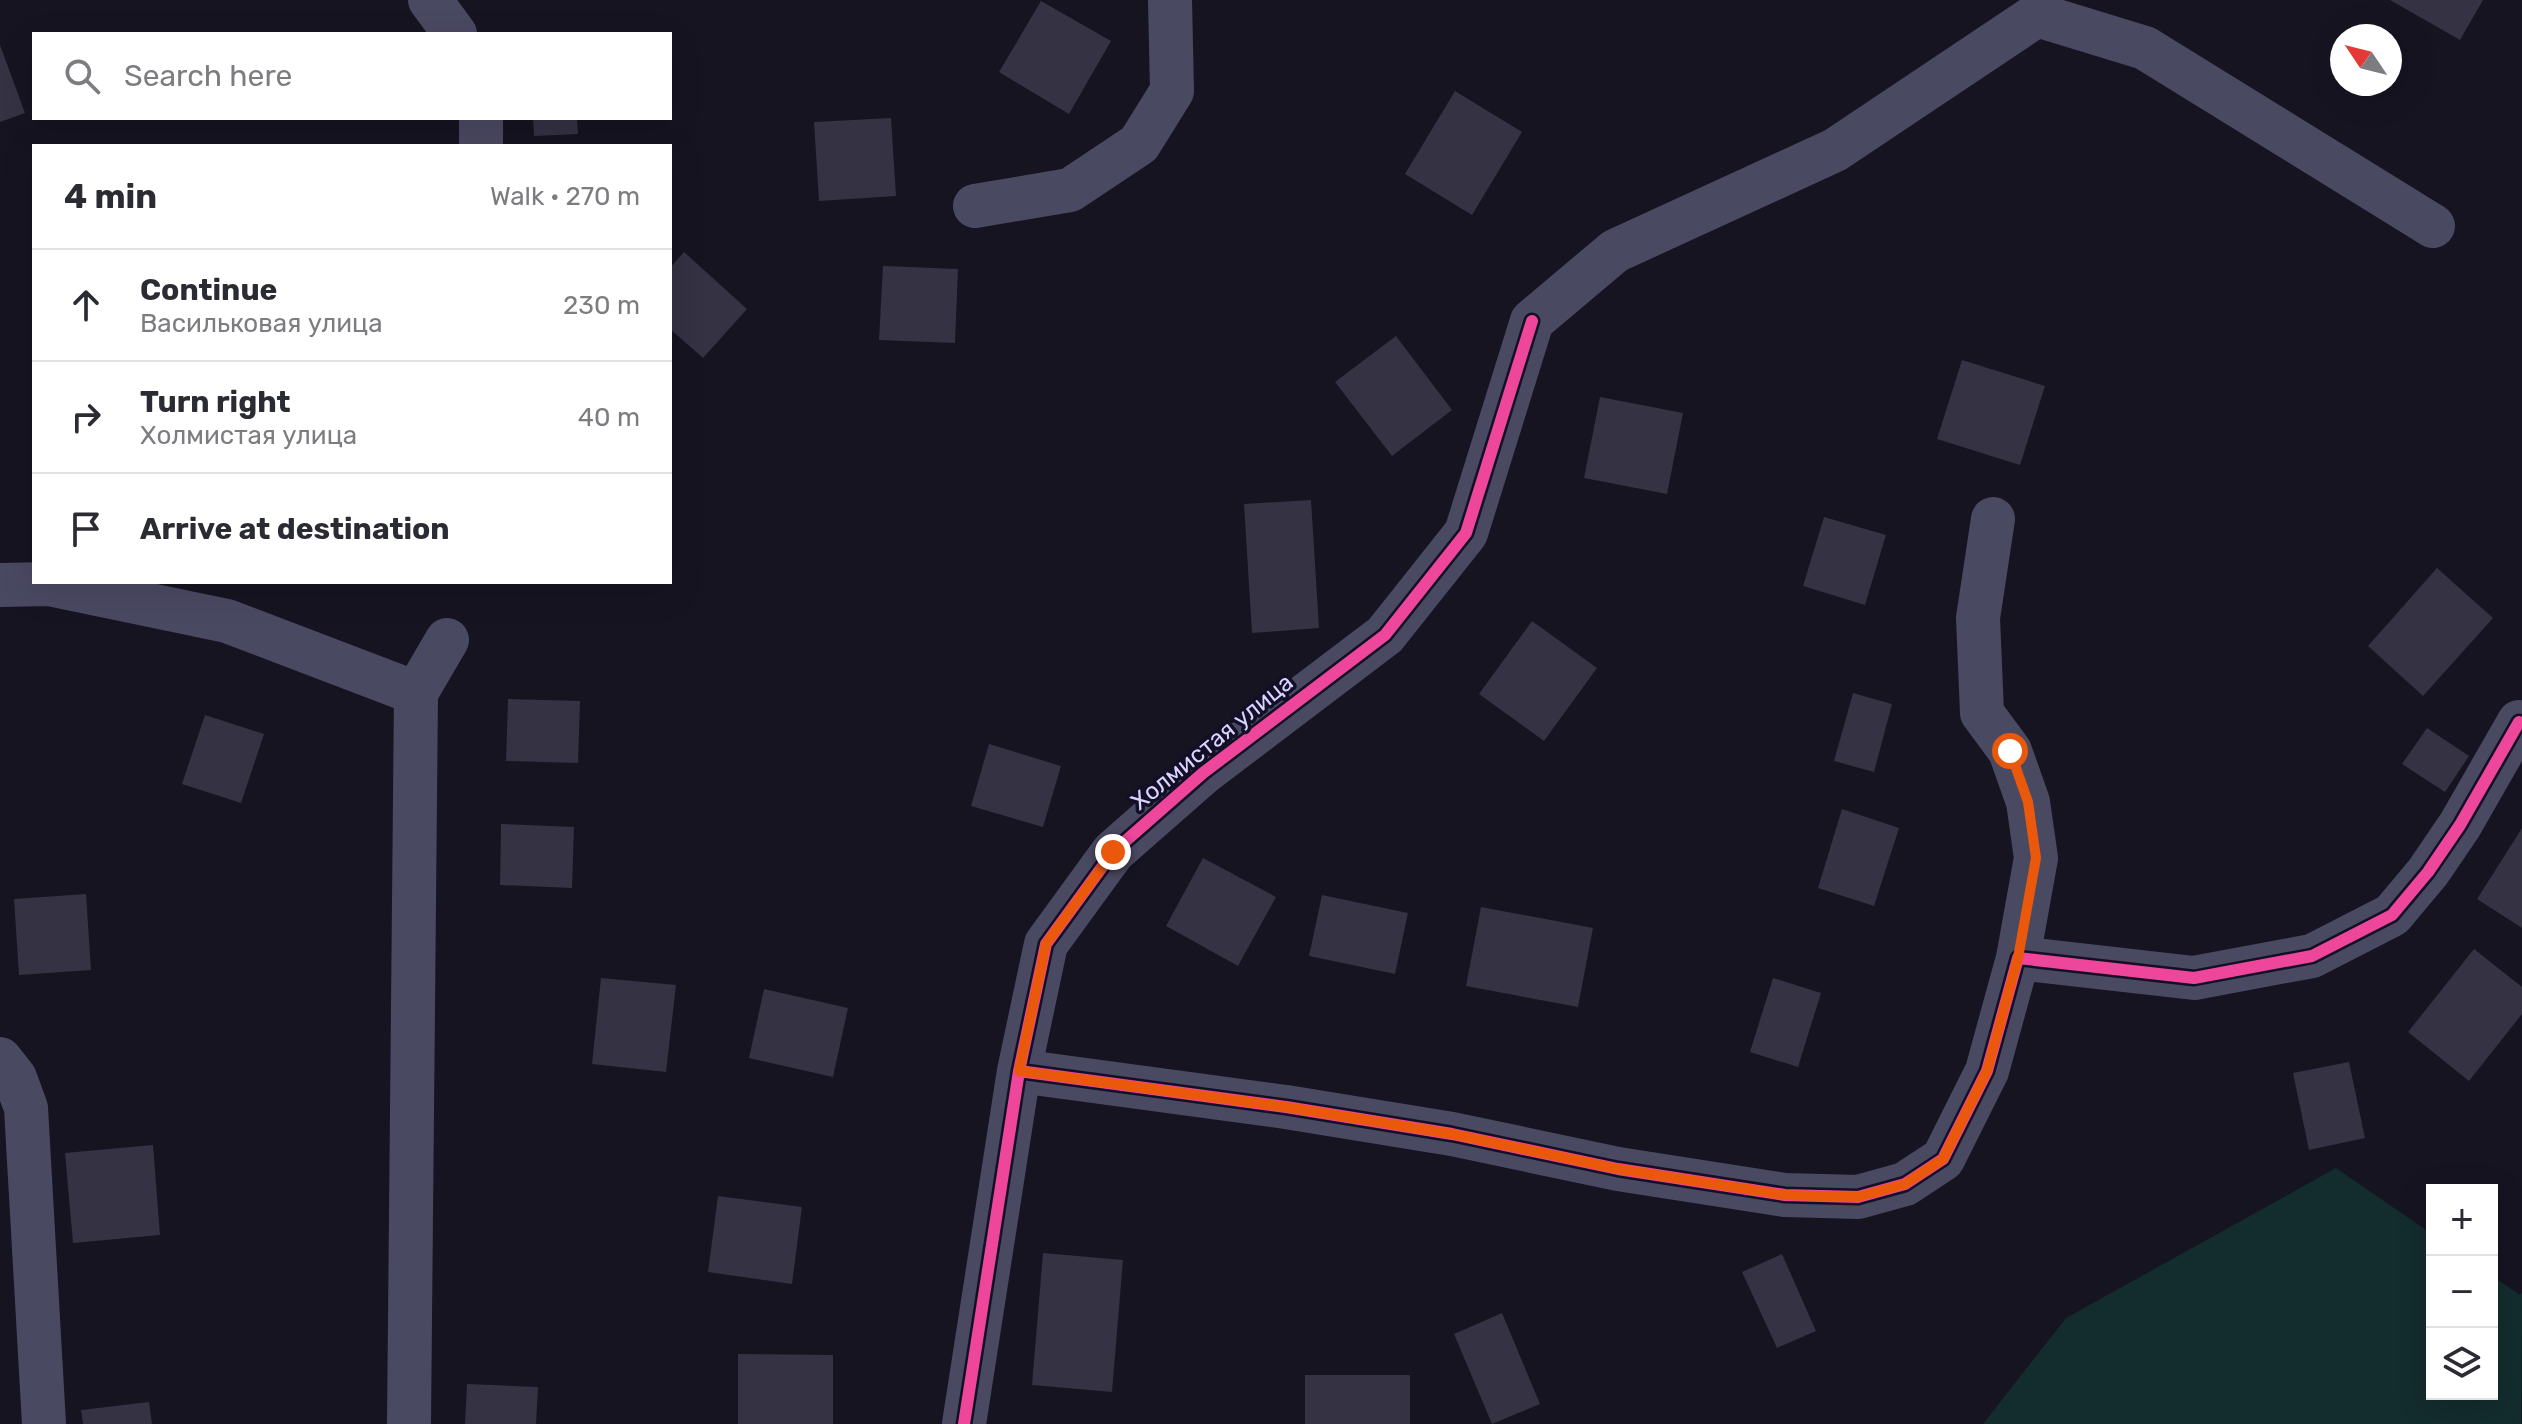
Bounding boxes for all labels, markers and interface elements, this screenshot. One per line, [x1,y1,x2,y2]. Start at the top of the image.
north arrow [2330,24,2402,96]
search box [32,32,672,120]
icon: search [60,54,104,98]
text: Search here [124,58,292,94]
text: 4 min [64,176,157,217]
text: Walk · 270 m [490,181,640,212]
text: Continue [140,272,277,308]
icon: ahead [64,283,108,327]
text: 230 m [563,290,640,321]
text: Васильковая улица [140,308,383,339]
text: Turn right [140,384,291,420]
icon: right [64,395,108,439]
text: 40 m [578,402,640,433]
text: Холмистая улица [140,420,357,451]
icon: arrive [64,507,108,551]
text: Arrive at destination [140,511,450,547]
street label: Холмистая улица [1125,668,1299,816]
route start [1992,733,2028,769]
route end [1095,834,1131,870]
map controls [2426,1184,2498,1400]
button: + [2426,1184,2498,1256]
button: − [2426,1256,2498,1328]
button: layers [2426,1328,2498,1400]

